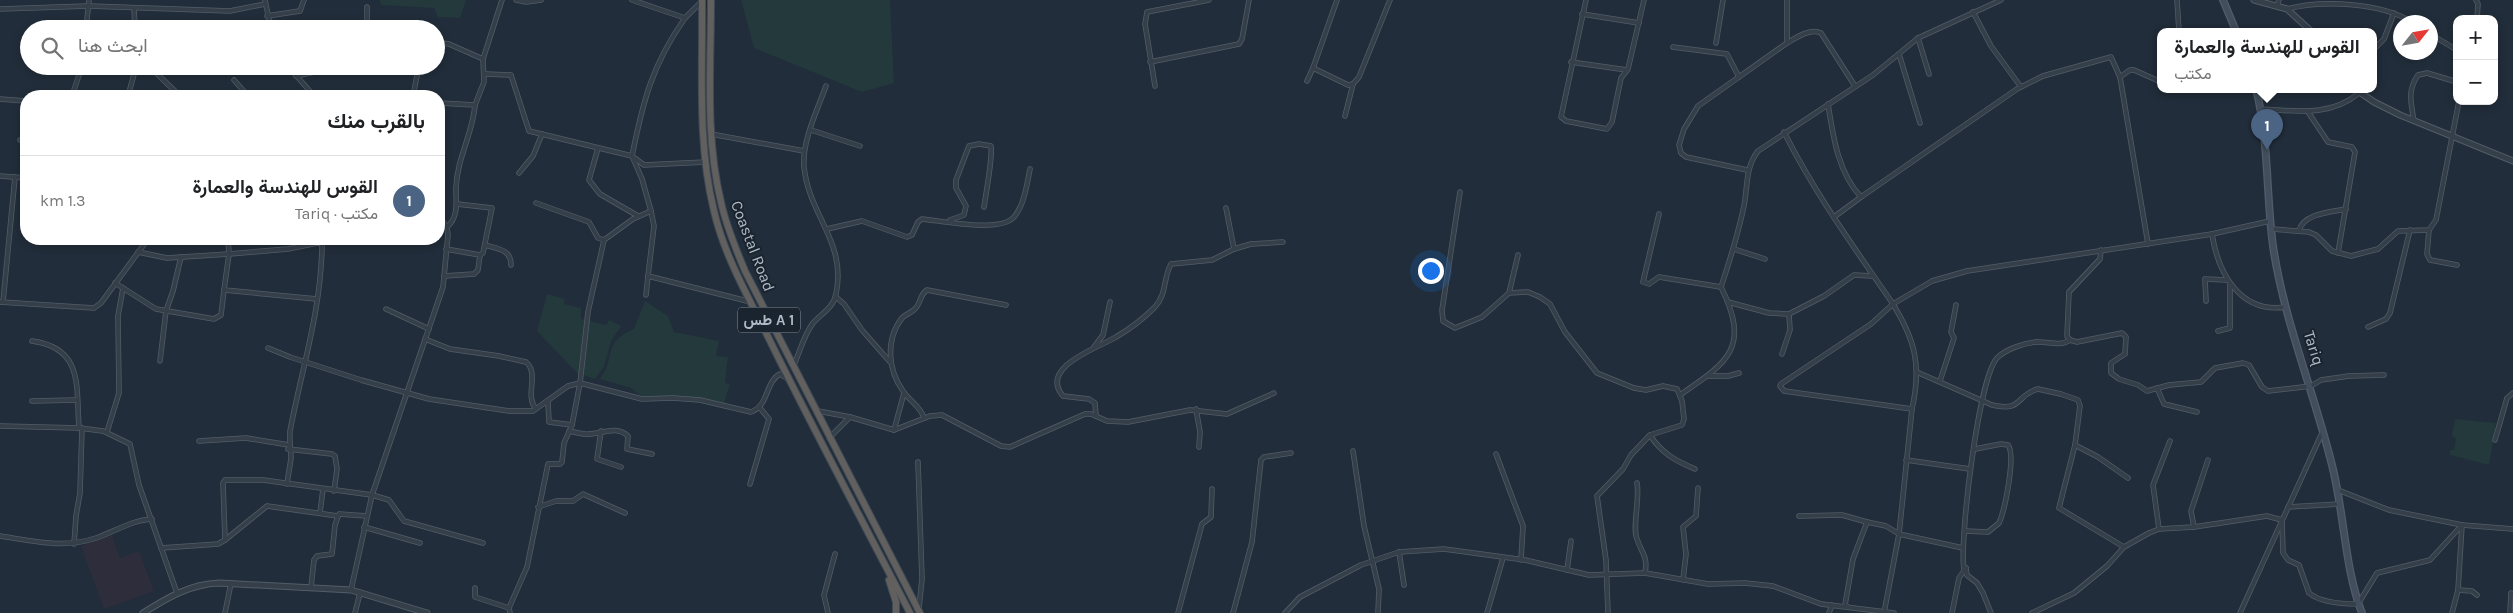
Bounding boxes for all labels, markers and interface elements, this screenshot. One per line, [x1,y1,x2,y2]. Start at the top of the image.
north arrow [2393,15,2438,60]
map controls [2453,15,2498,105]
button: + [2453,15,2498,60]
search box [20,20,445,75]
popup [2157,28,2377,93]
icon: search [38,34,66,62]
text: ابحث هنا [78,35,148,57]
text: القوس للهندسة والعمارة [2174,36,2360,58]
button: − [2453,60,2498,105]
text: مكتب [2174,64,2212,83]
text: بالقرب منك [327,109,425,133]
pin: 1 [2251,109,2283,150]
text: القوس للهندسة والعمارة [193,176,378,198]
text: 1.3 km [40,191,85,210]
text: 1 [406,191,412,210]
street label: Coastal Road [727,198,779,294]
text: مكتب · Tariq [295,204,378,223]
your location [1418,258,1444,284]
road number: طس A 1 [738,308,800,332]
street label: Tariq [2300,328,2328,368]

